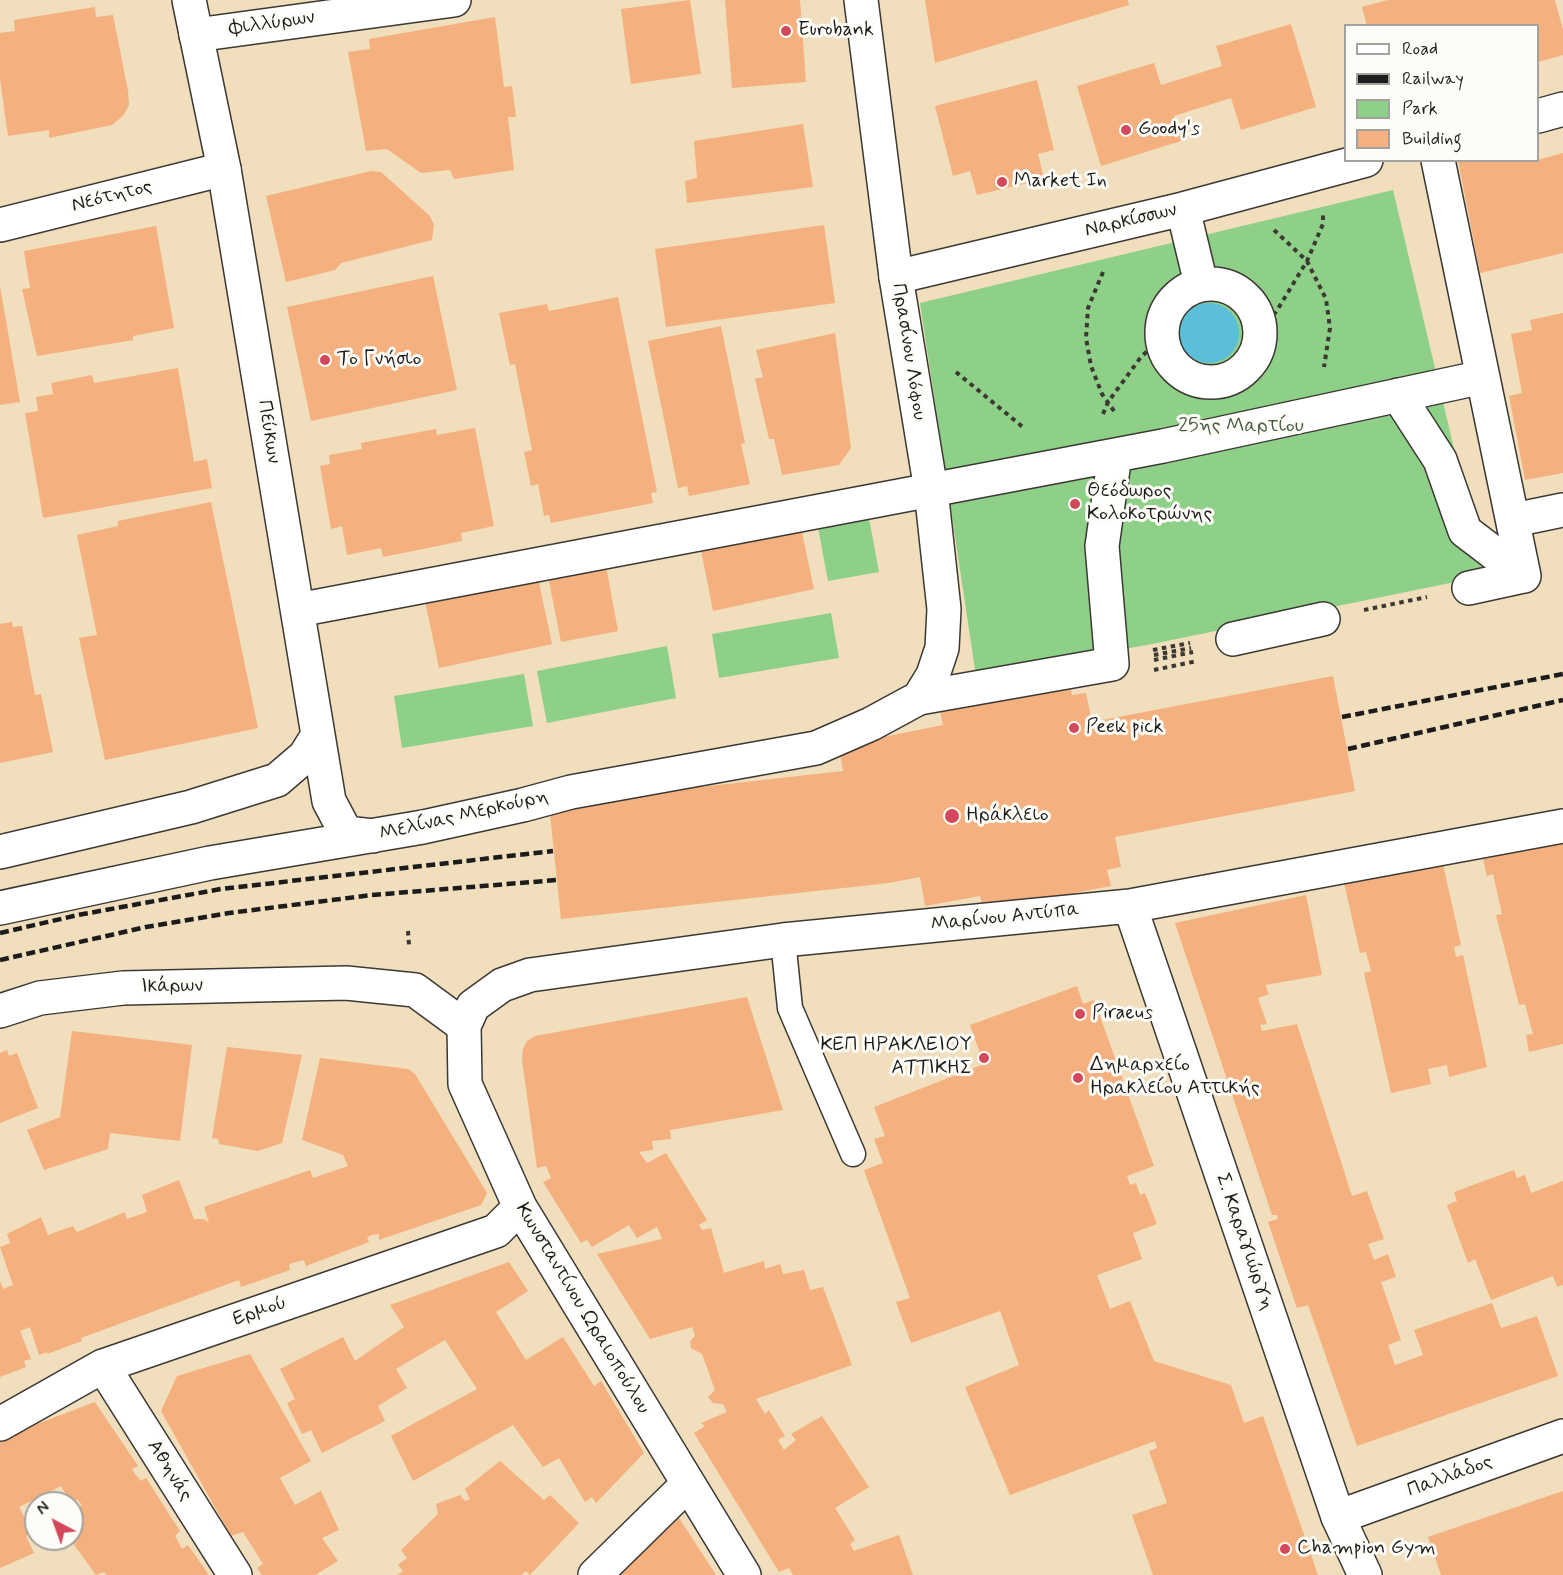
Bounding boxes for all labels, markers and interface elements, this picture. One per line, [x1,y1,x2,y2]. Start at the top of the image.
street label: Φιλλύρων [228,6,316,42]
place label: Eurobank [798,19,874,43]
marker: Eurobank [779,24,793,38]
legend [1344,24,1539,162]
text: Road [1402,37,1438,61]
text: Railway [1402,67,1464,91]
text: Park [1402,97,1438,121]
place label: Goody's [1138,118,1200,142]
marker: Goody's [1119,123,1133,137]
text: Building [1402,127,1462,151]
place label: Market In [1014,170,1107,194]
street label: Νεότητος [69,175,155,219]
marker: Market In [995,175,1009,189]
street label: Ναρκίσσων [1083,199,1179,243]
street label: Πρασίνου Λόφου [885,282,931,422]
place label: Το Γνήσιο [337,348,421,372]
marker: Το Γνήσιο [318,353,332,367]
street label: Πεύκων [251,398,285,466]
park label: 25ης Μαρτίου [1178,415,1304,439]
place label: Θεόδωρος Κολοκοτρώνης [1087,480,1212,527]
marker: Θεόδωρος Κολοκοτρώνης [1068,497,1082,511]
place label: Peek pick [1086,716,1163,740]
marker: Peek pick [1067,721,1081,735]
street label: Μελίνας Μερκούρη [377,785,551,847]
place label: Ηράκλειο [966,804,1049,828]
marker: Ηράκλειο [943,807,961,825]
street label: Μαρίνου Αντύπα [929,898,1081,938]
street label: Ικάρων [141,974,203,1000]
place label: Piraeus [1092,1002,1153,1026]
marker: Piraeus [1073,1007,1087,1021]
place label: ΚΕΠ ΗΡΑΚΛΕΙΟΥ ΑΤΤΙΚΗΣ [821,1034,972,1081]
marker: ΚΕΠ ΗΡΑΚΛΕΙΟΥ ΑΤΤΙΚΗΣ [977,1051,991,1065]
place label: Δημαρχείο Ηρακλείου Αττικής [1090,1054,1260,1101]
marker: Δημαρχείο Ηρακλείου Αττικής [1071,1071,1085,1085]
street label: Σ. Καραγιώργη [1209,1171,1279,1313]
street label: Κωνσταντίνου Ωραιοπούλου [509,1199,655,1419]
street label: Ερμού [230,1292,290,1332]
street label: Αθηνάς [141,1436,197,1506]
street label: Παλλάδος [1404,1451,1496,1503]
north arrow [24,1491,84,1551]
text: N [32,1497,54,1520]
place label: Champion Gym [1297,1537,1436,1561]
marker: Champion Gym [1278,1542,1292,1556]

